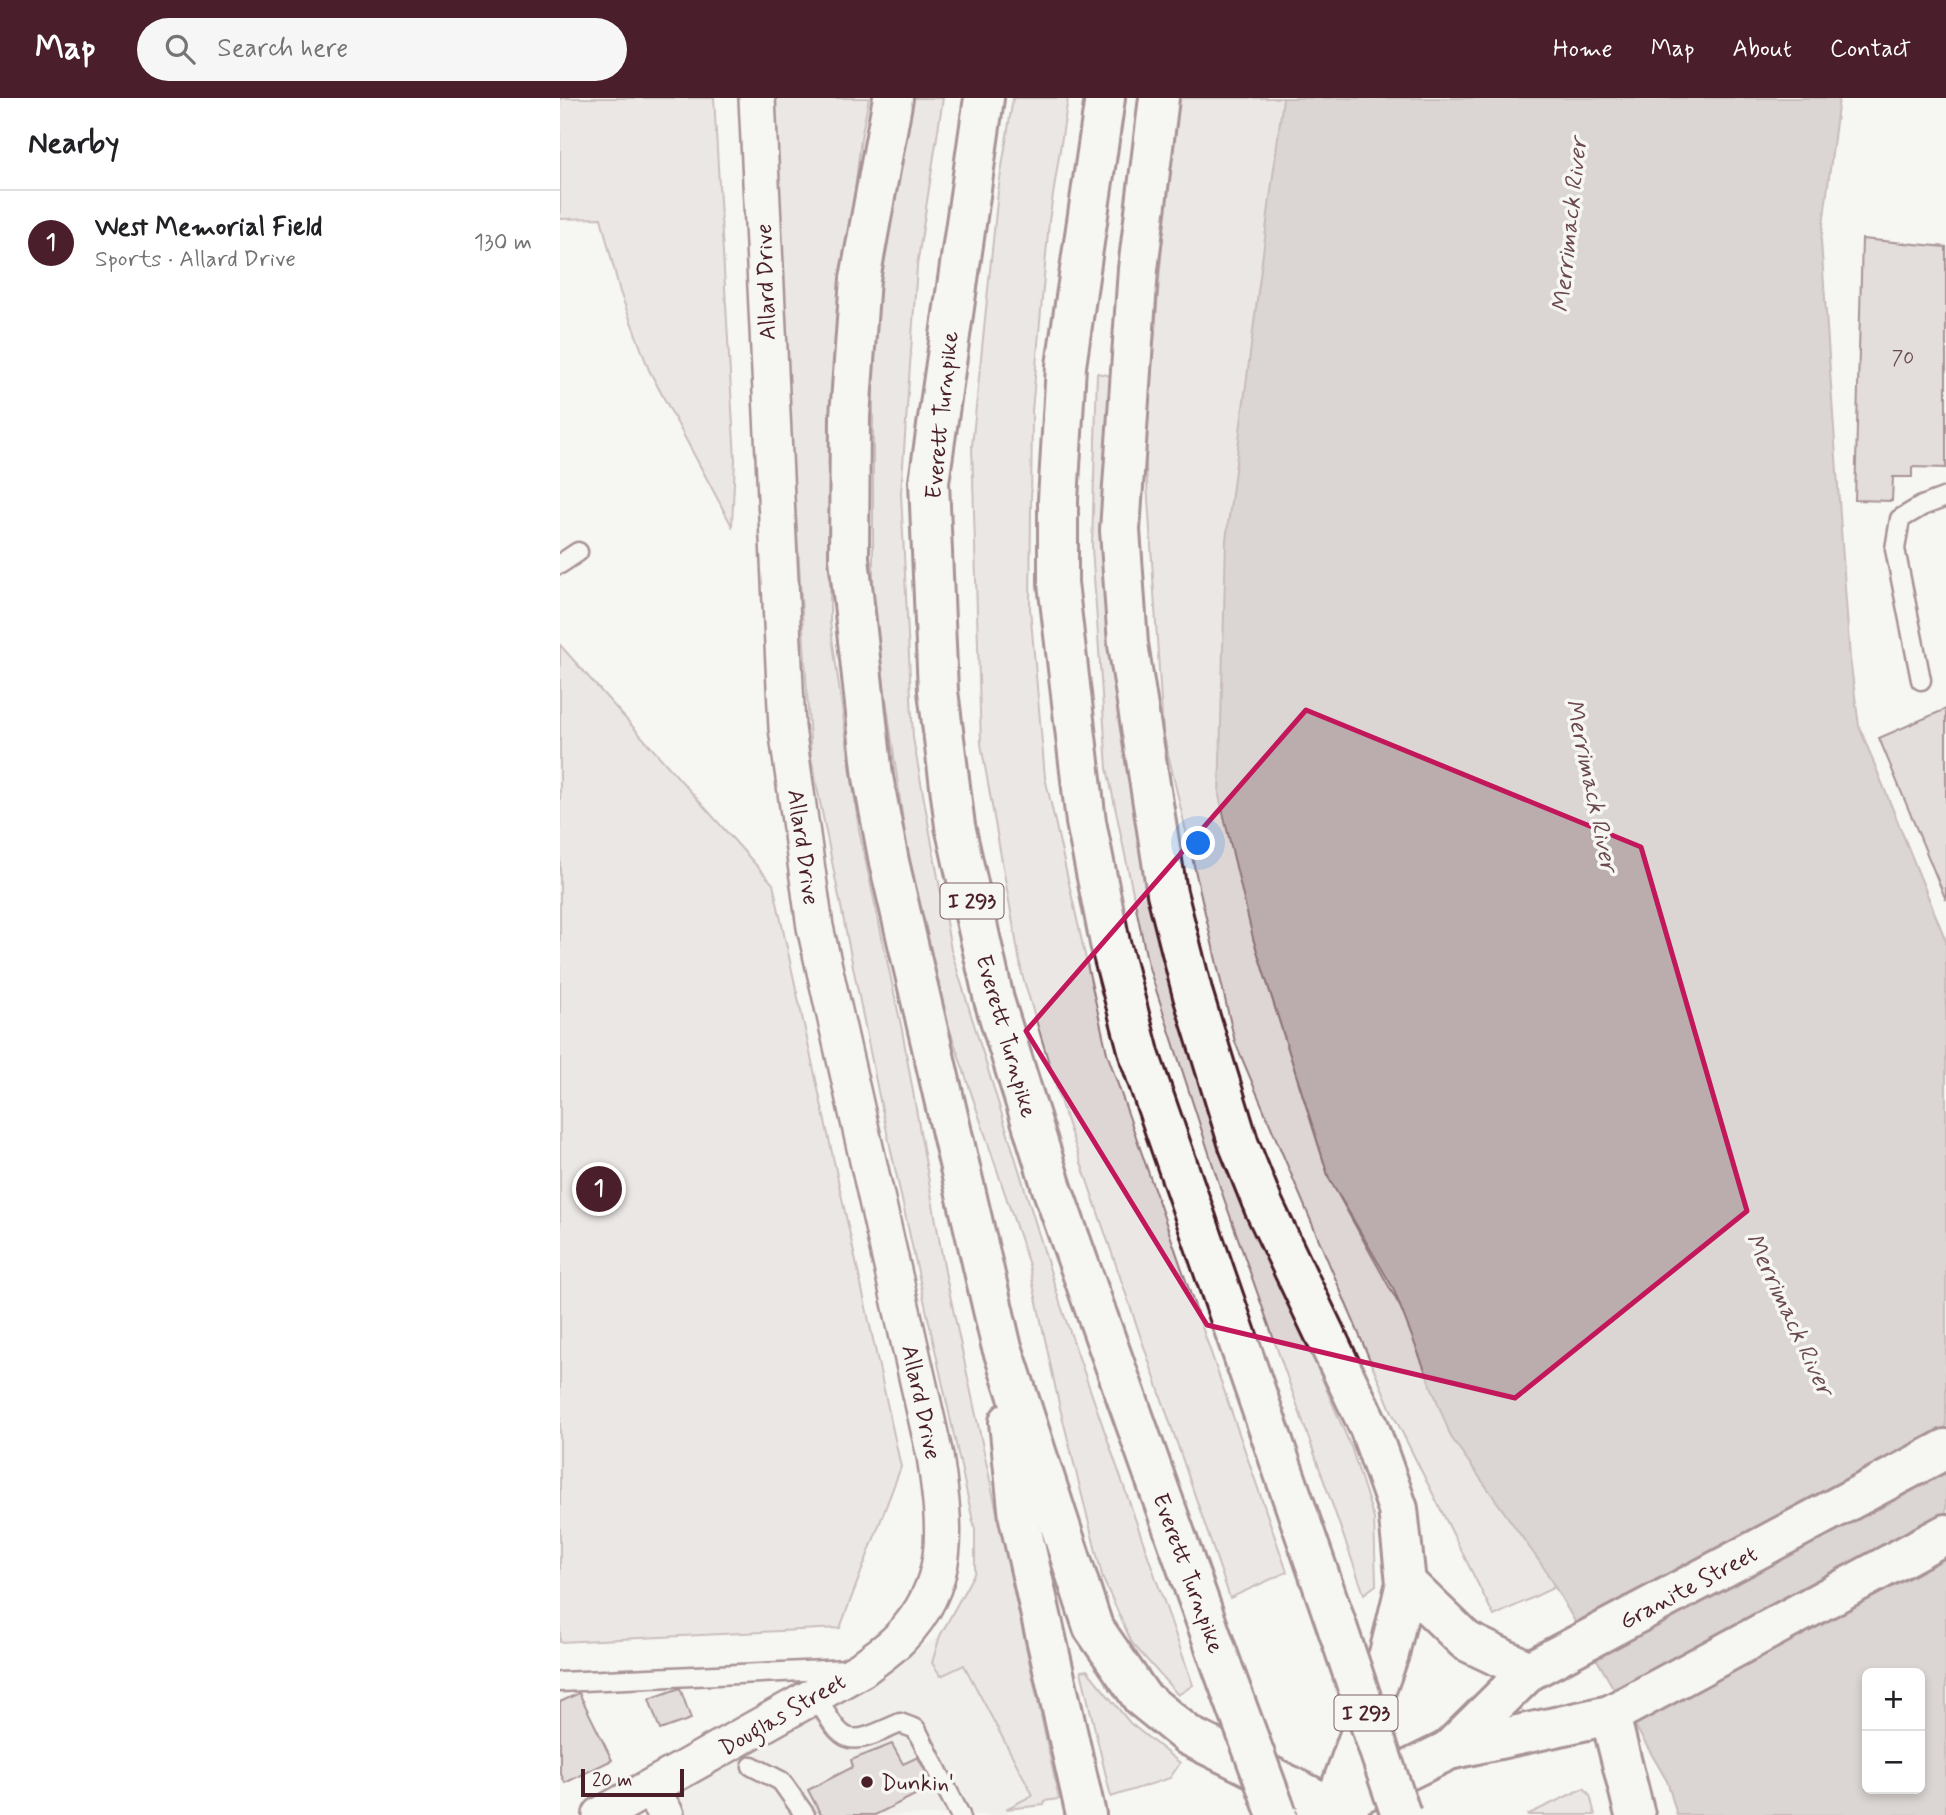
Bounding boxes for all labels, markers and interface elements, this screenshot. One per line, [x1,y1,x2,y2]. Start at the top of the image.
search box [137,18,627,81]
text: Map [35,27,95,71]
icon: search [161,30,199,68]
text: Search here [217,32,348,66]
text: Home [1553,34,1613,65]
text: Map [1651,34,1695,65]
text: About [1733,34,1792,65]
text: Contact [1830,34,1911,65]
text: Nearby [28,124,119,163]
water label: Merrimack River [1546,132,1595,314]
text: West Memorial Field [95,211,322,245]
street label: Allard Drive [750,223,784,341]
text: 1 [46,228,56,258]
text: 130 m [474,228,532,258]
text: Sports · Allard Drive [95,245,296,275]
street label: Everett Turnpike [919,330,967,501]
house number: 70 [1892,346,1914,371]
water label: Merrimack River [1557,696,1625,878]
street label: Allard Drive [779,787,825,907]
your location [1181,826,1215,860]
road number: I 293 [940,884,1004,918]
street label: Everett Turnpike [967,951,1043,1122]
pin: 1 [576,1163,622,1215]
water label: Merrimack River [1737,1228,1841,1404]
street label: Allard Drive [893,1342,947,1463]
street label: Everett Turnpike [1144,1489,1230,1658]
street label: Granite Street [1615,1540,1763,1638]
street label: Douglas Street [714,1667,853,1766]
map controls [1862,1668,1925,1794]
button: + [1862,1668,1925,1731]
road number: I 293 [1334,1696,1398,1730]
button: − [1862,1731,1925,1794]
scale bar [581,1766,684,1798]
text: 20 m [592,1768,632,1793]
place label: Dunkin' [881,1769,954,1799]
marker: Dunkin' [859,1774,875,1790]

